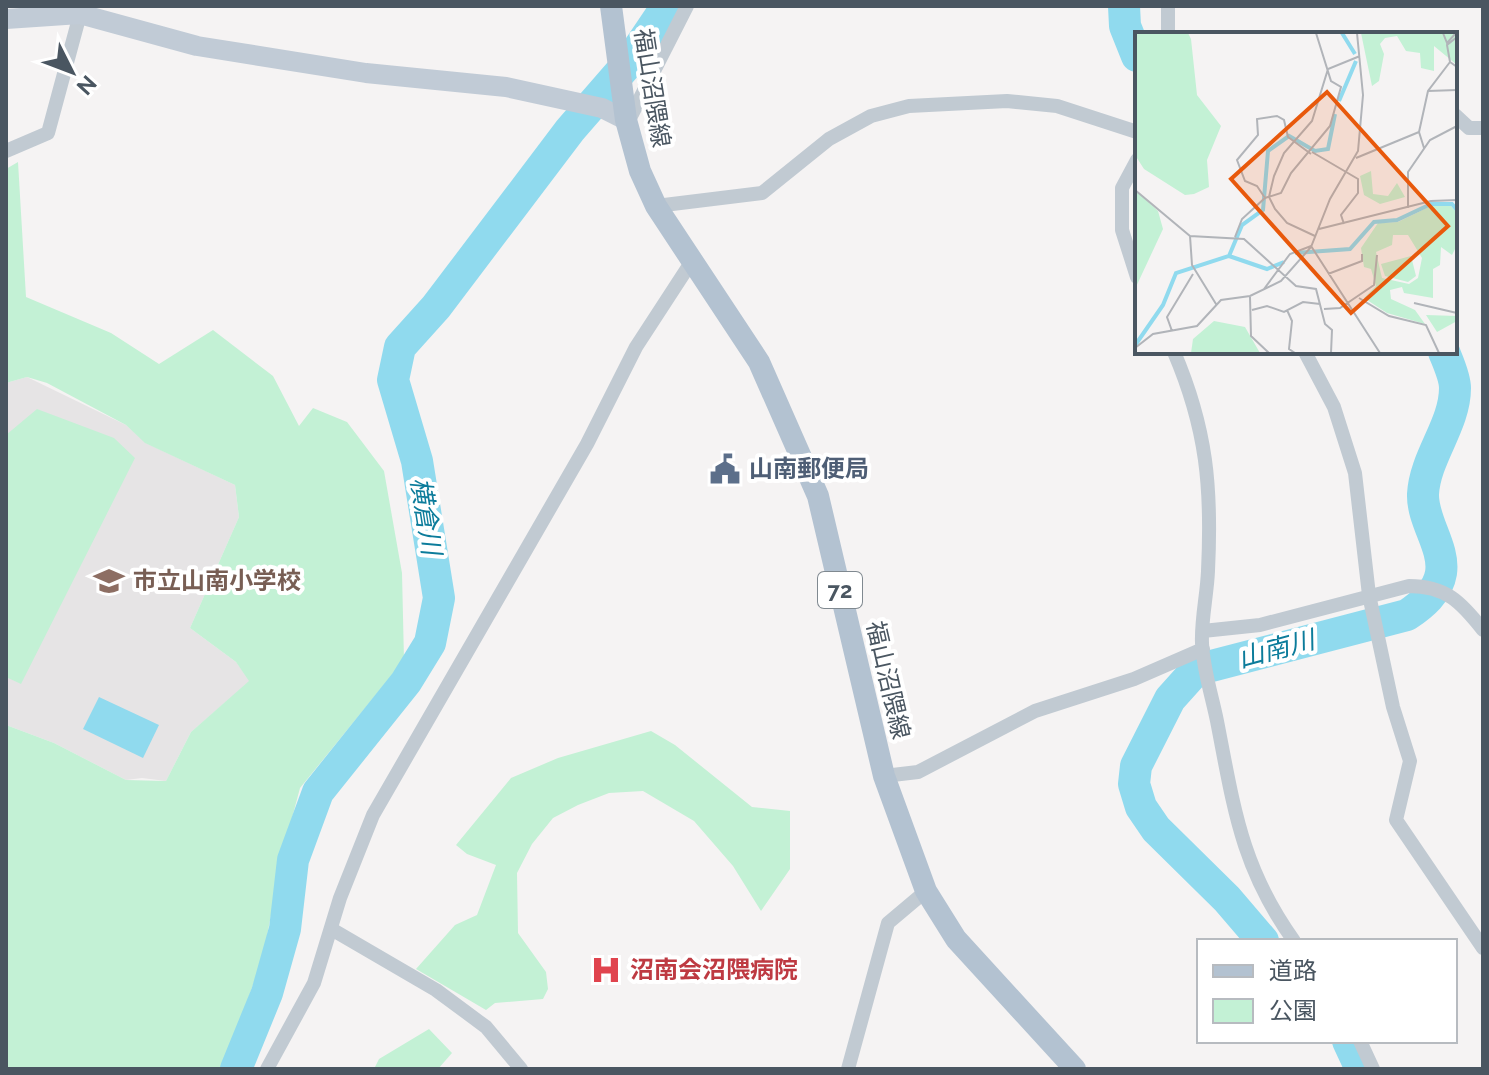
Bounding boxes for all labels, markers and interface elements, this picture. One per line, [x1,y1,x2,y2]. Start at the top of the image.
street label: 福山沼隈線 [629,26,676,149]
north arrow [32,32,112,112]
inset map [1135,32,1457,354]
text: N [72,70,102,100]
public building icon: 山南郵便局 [708,452,742,486]
place label: 山南郵便局 [749,454,869,483]
water label: 横倉川 [405,475,447,560]
school or university icon: 市立山南小学校 [92,564,126,598]
place label: 市立山南小学校 [133,566,301,595]
road number: 72 [818,572,862,608]
street label: 福山沼隈線 [861,618,916,742]
water label: 山南川 [1234,624,1320,674]
legend [1197,939,1457,1043]
hospital icon: 沼南会沼隈病院 [589,953,623,987]
place label: 沼南会沼隈病院 [630,955,798,984]
text: 道路 [1269,956,1317,985]
text: 公園 [1269,996,1317,1025]

